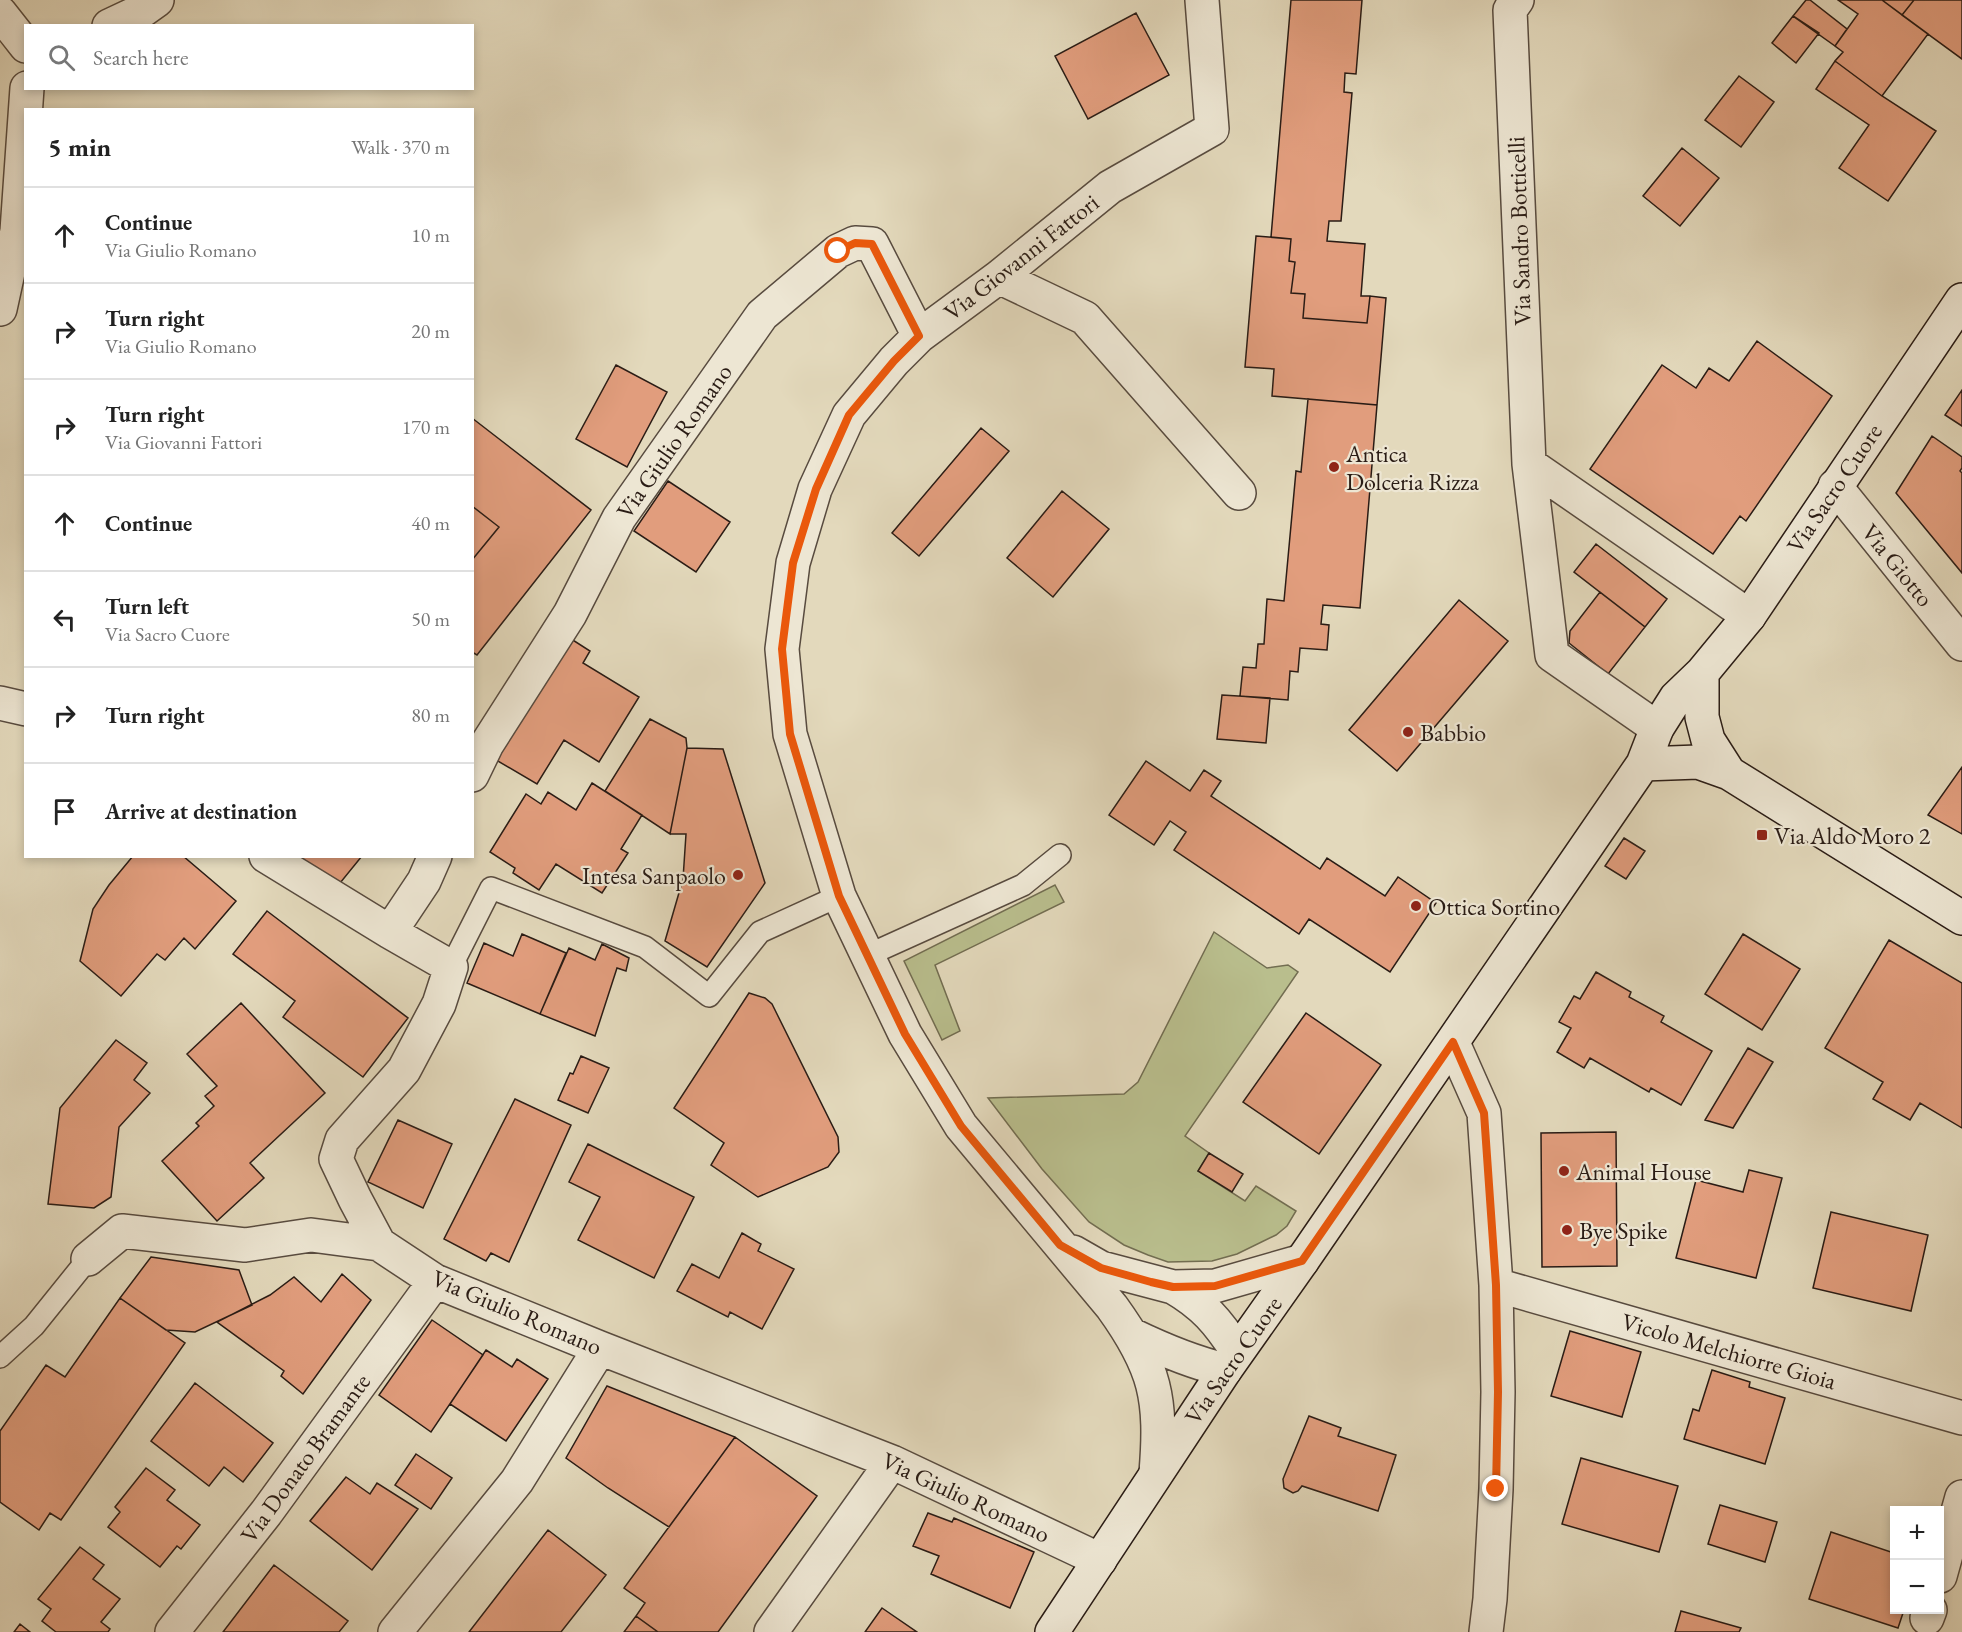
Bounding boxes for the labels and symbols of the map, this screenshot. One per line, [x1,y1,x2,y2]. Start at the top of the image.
street label: Via Sandro Botticelli [1500,136,1538,326]
street label: Via Giovanni Fattori [937,187,1105,327]
route start [824,237,850,263]
street label: Via Giulio Romano [609,357,739,524]
street label: Via Sacro Cuore [1779,417,1889,559]
place label: Antica Dolceria Rizza [1345,438,1479,497]
marker: Antica Dolceria Rizza [1327,460,1341,474]
street label: Via Giotto [1855,517,1941,613]
place label: Babbio [1420,717,1486,748]
marker: Babbio [1401,725,1415,739]
place label: Via Aldo Moro 2 [1774,820,1931,851]
marker: Via Aldo Moro 2 [1755,828,1769,842]
place label: Intesa Sanpaolo [582,860,726,891]
marker: Intesa Sanpaolo [731,868,745,882]
place label: Ottica Sortino [1428,891,1560,922]
marker: Ottica Sortino [1409,899,1423,913]
place label: Animal House [1575,1156,1711,1187]
marker: Animal House [1557,1164,1571,1178]
place label: Bye Spike [1579,1215,1667,1246]
marker: Bye Spike [1560,1223,1574,1237]
street label: Via Giulio Romano [427,1262,607,1362]
street label: Via Sacro Cuore [1177,1290,1289,1430]
street label: Vicolo Melchiorre Gioia [1618,1306,1840,1397]
street label: Via Donato Bramante [233,1367,377,1549]
street label: Via Giulio Romano [877,1444,1055,1550]
route end [1482,1475,1508,1501]

